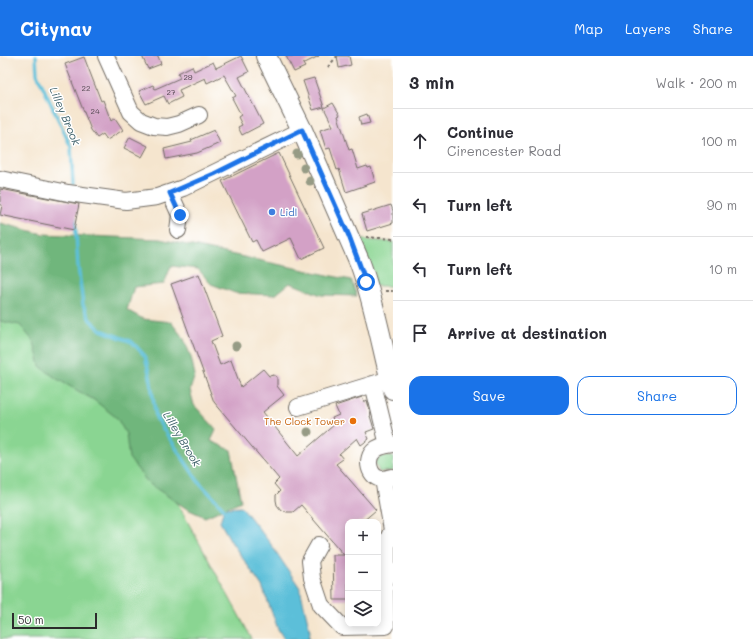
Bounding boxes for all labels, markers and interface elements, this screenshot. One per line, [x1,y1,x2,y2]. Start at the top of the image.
text: Citynav [20,16,92,41]
text: Map [574,19,603,38]
text: Layers [625,19,671,38]
text: Share [693,19,733,38]
text: 3 min [409,71,454,93]
house number: 29 [183,72,193,82]
text: Walk · 200 m [656,74,737,91]
house number: 22 [82,83,90,93]
water label: Lilley Brook [46,84,85,147]
house number: 27 [167,87,176,97]
house number: 24 [90,106,100,116]
text: Continue [447,122,514,142]
icon: ahead [409,130,431,152]
text: 100 m [701,132,737,149]
text: Cirencester Road [447,142,561,159]
icon: left [409,194,431,216]
text: Turn left [447,195,512,215]
text: 90 m [707,196,737,213]
place label: Lidl [280,205,297,219]
route end [171,206,189,224]
marker: Lidl [267,207,277,217]
icon: left [409,258,431,280]
text: Turn left [447,259,512,279]
text: 10 m [709,260,737,277]
route start [357,273,375,291]
icon: arrive [409,322,431,344]
text: Arrive at destination [447,323,607,343]
button: Save [409,376,569,415]
button: Share [577,376,737,415]
water label: Lilley Brook [160,408,205,469]
place label: The Clock Tower [264,414,345,428]
marker: The Clock Tower [348,416,358,426]
map controls [345,519,381,627]
button: + [345,519,381,555]
button: − [345,555,381,591]
button: layers [345,591,381,627]
scale bar [12,611,97,630]
text: 50 m [18,612,44,627]

